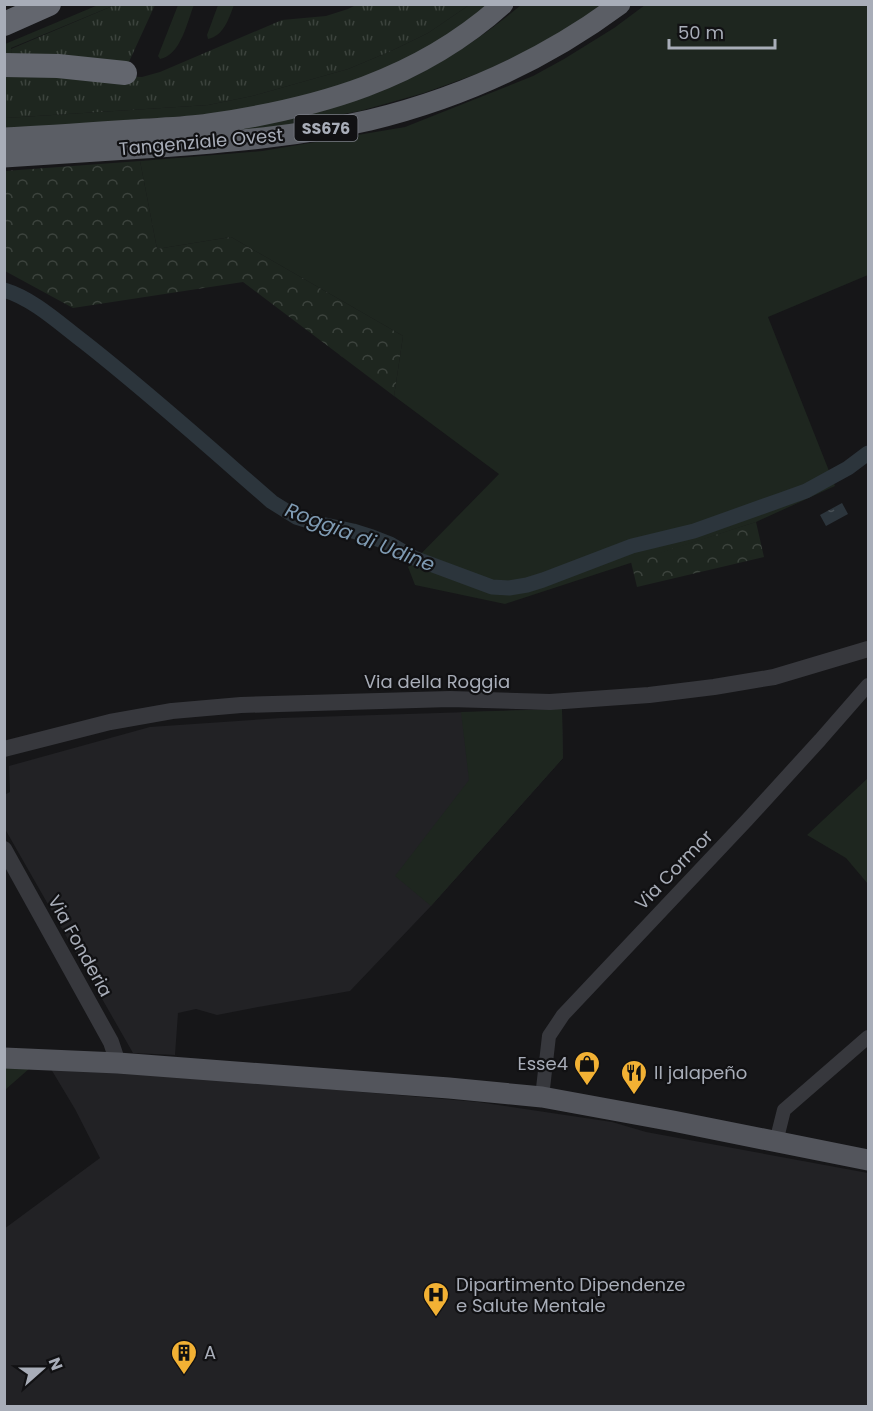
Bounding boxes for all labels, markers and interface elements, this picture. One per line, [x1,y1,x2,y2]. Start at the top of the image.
scale bar [669,12,776,50]
text: 50 m [678,20,724,45]
road number: SS676 [294,115,358,141]
street label: Tangenziale Ovest [118,122,284,161]
water label: Roggia di Udine [281,496,439,578]
street label: Via della Roggia [364,669,510,694]
street label: Via Cormor [629,824,718,915]
street label: Via Fonderia [42,891,119,1001]
shop icon: Esse4 [572,1049,602,1087]
place label: Esse4 [517,1051,568,1076]
restaurant icon: Il jalapeño [619,1058,649,1096]
place label: Il jalapeño [654,1060,747,1085]
place label: Dipartimento Dipendenze e Salute Mentale [456,1272,685,1318]
hospital icon: Dipartimento Dipendenze e Salute Mentale [421,1280,451,1318]
building icon: A [169,1338,199,1376]
north arrow [12,1339,72,1399]
place label: A [204,1340,216,1365]
text: N [43,1354,68,1374]

